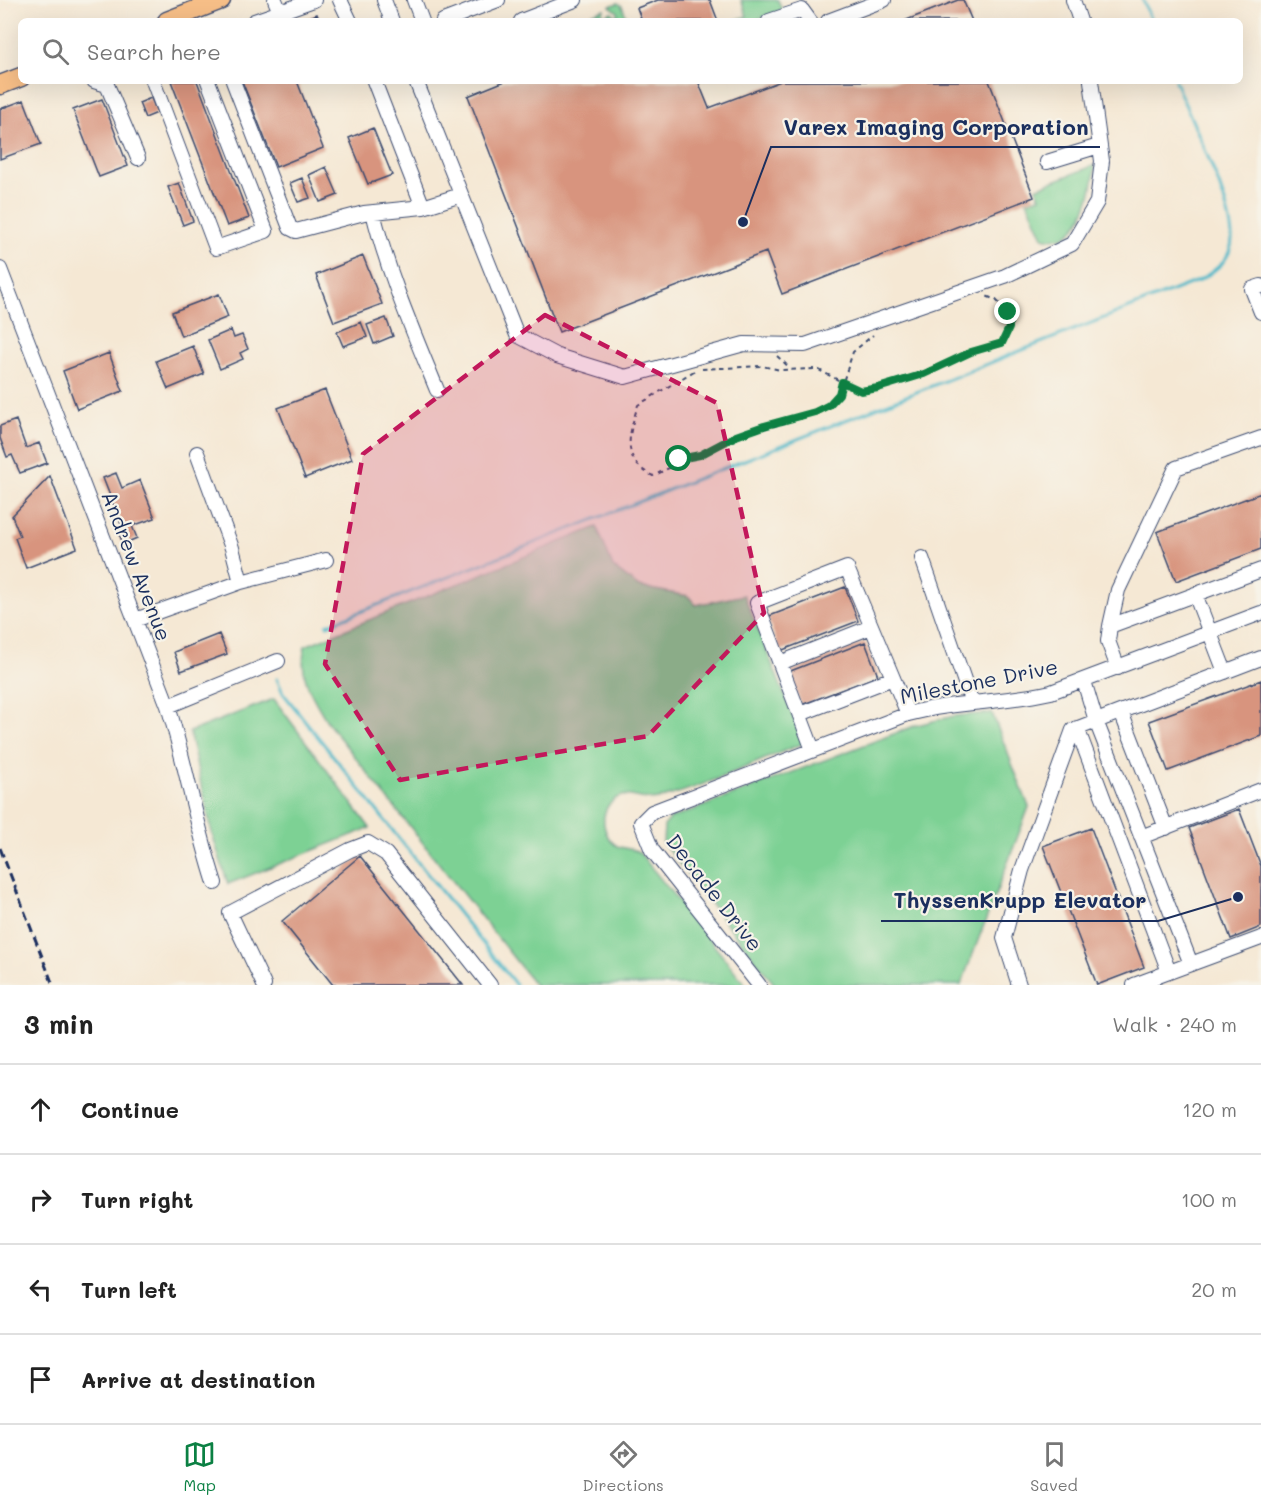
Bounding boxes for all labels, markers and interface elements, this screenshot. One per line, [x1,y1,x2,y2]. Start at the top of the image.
search box [18,18,1243,84]
icon: search [39,35,72,68]
text: Search here [87,37,221,66]
callout: Varex Imaging Corporation [771,107,1100,147]
text: Varex Imaging Corporation [783,112,1089,141]
route end [994,298,1020,324]
route start [665,445,691,471]
street label: Andrew Avenue [96,487,178,644]
street label: Milestone Drive [898,652,1060,709]
street label: Decade Drive [661,828,769,956]
callout: ThyssenKrupp Elevator [881,881,1158,921]
text: ThyssenKrupp Elevator [894,885,1146,914]
text: 3 min [24,1007,93,1041]
text: Walk · 240 m [1112,1011,1237,1037]
icon: ahead [24,1093,57,1126]
text: Continue [81,1095,179,1124]
text: 120 m [1182,1096,1237,1122]
icon: right [24,1183,57,1216]
text: Turn right [81,1185,193,1214]
text: 100 m [1181,1186,1237,1212]
icon: left [24,1273,57,1306]
text: Turn left [81,1275,177,1304]
text: 20 m [1191,1276,1237,1302]
icon: arrive [24,1363,57,1396]
text: Arrive at destination [81,1365,316,1394]
tab: Map [183,1438,216,1495]
tab: Directions [583,1438,664,1495]
tab: Saved [1030,1438,1078,1495]

